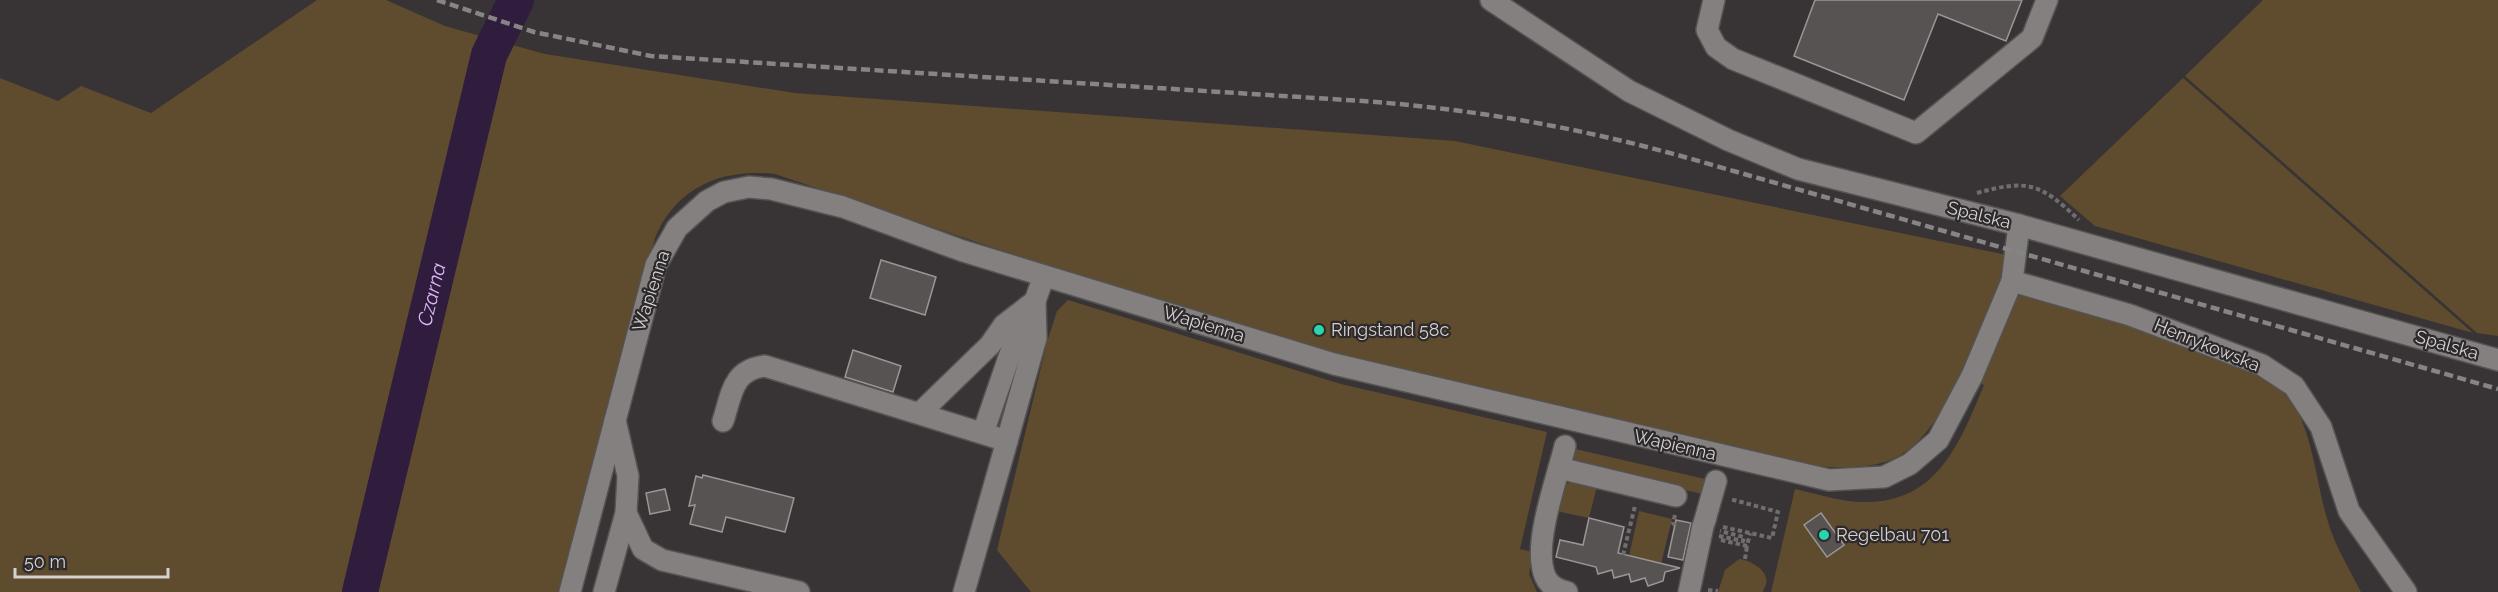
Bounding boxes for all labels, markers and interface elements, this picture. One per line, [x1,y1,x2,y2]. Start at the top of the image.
street label: Spalska [1945,196,2013,233]
street label: Wapienna [628,248,674,334]
water label: Czarna [412,260,451,329]
street label: Wapienna [1161,301,1247,346]
street label: Henrykowska [2151,314,2263,375]
place label: Ringstand 58c [1331,319,1450,340]
marker: Ringstand 58c [1312,323,1326,337]
street label: Spalska [2413,326,2481,364]
street label: Wapienna [1632,425,1718,464]
place label: Regelbau 701 [1836,524,1949,545]
marker: Regelbau 701 [1817,528,1831,542]
scale bar [15,541,168,579]
text: 50 m [24,551,66,572]

